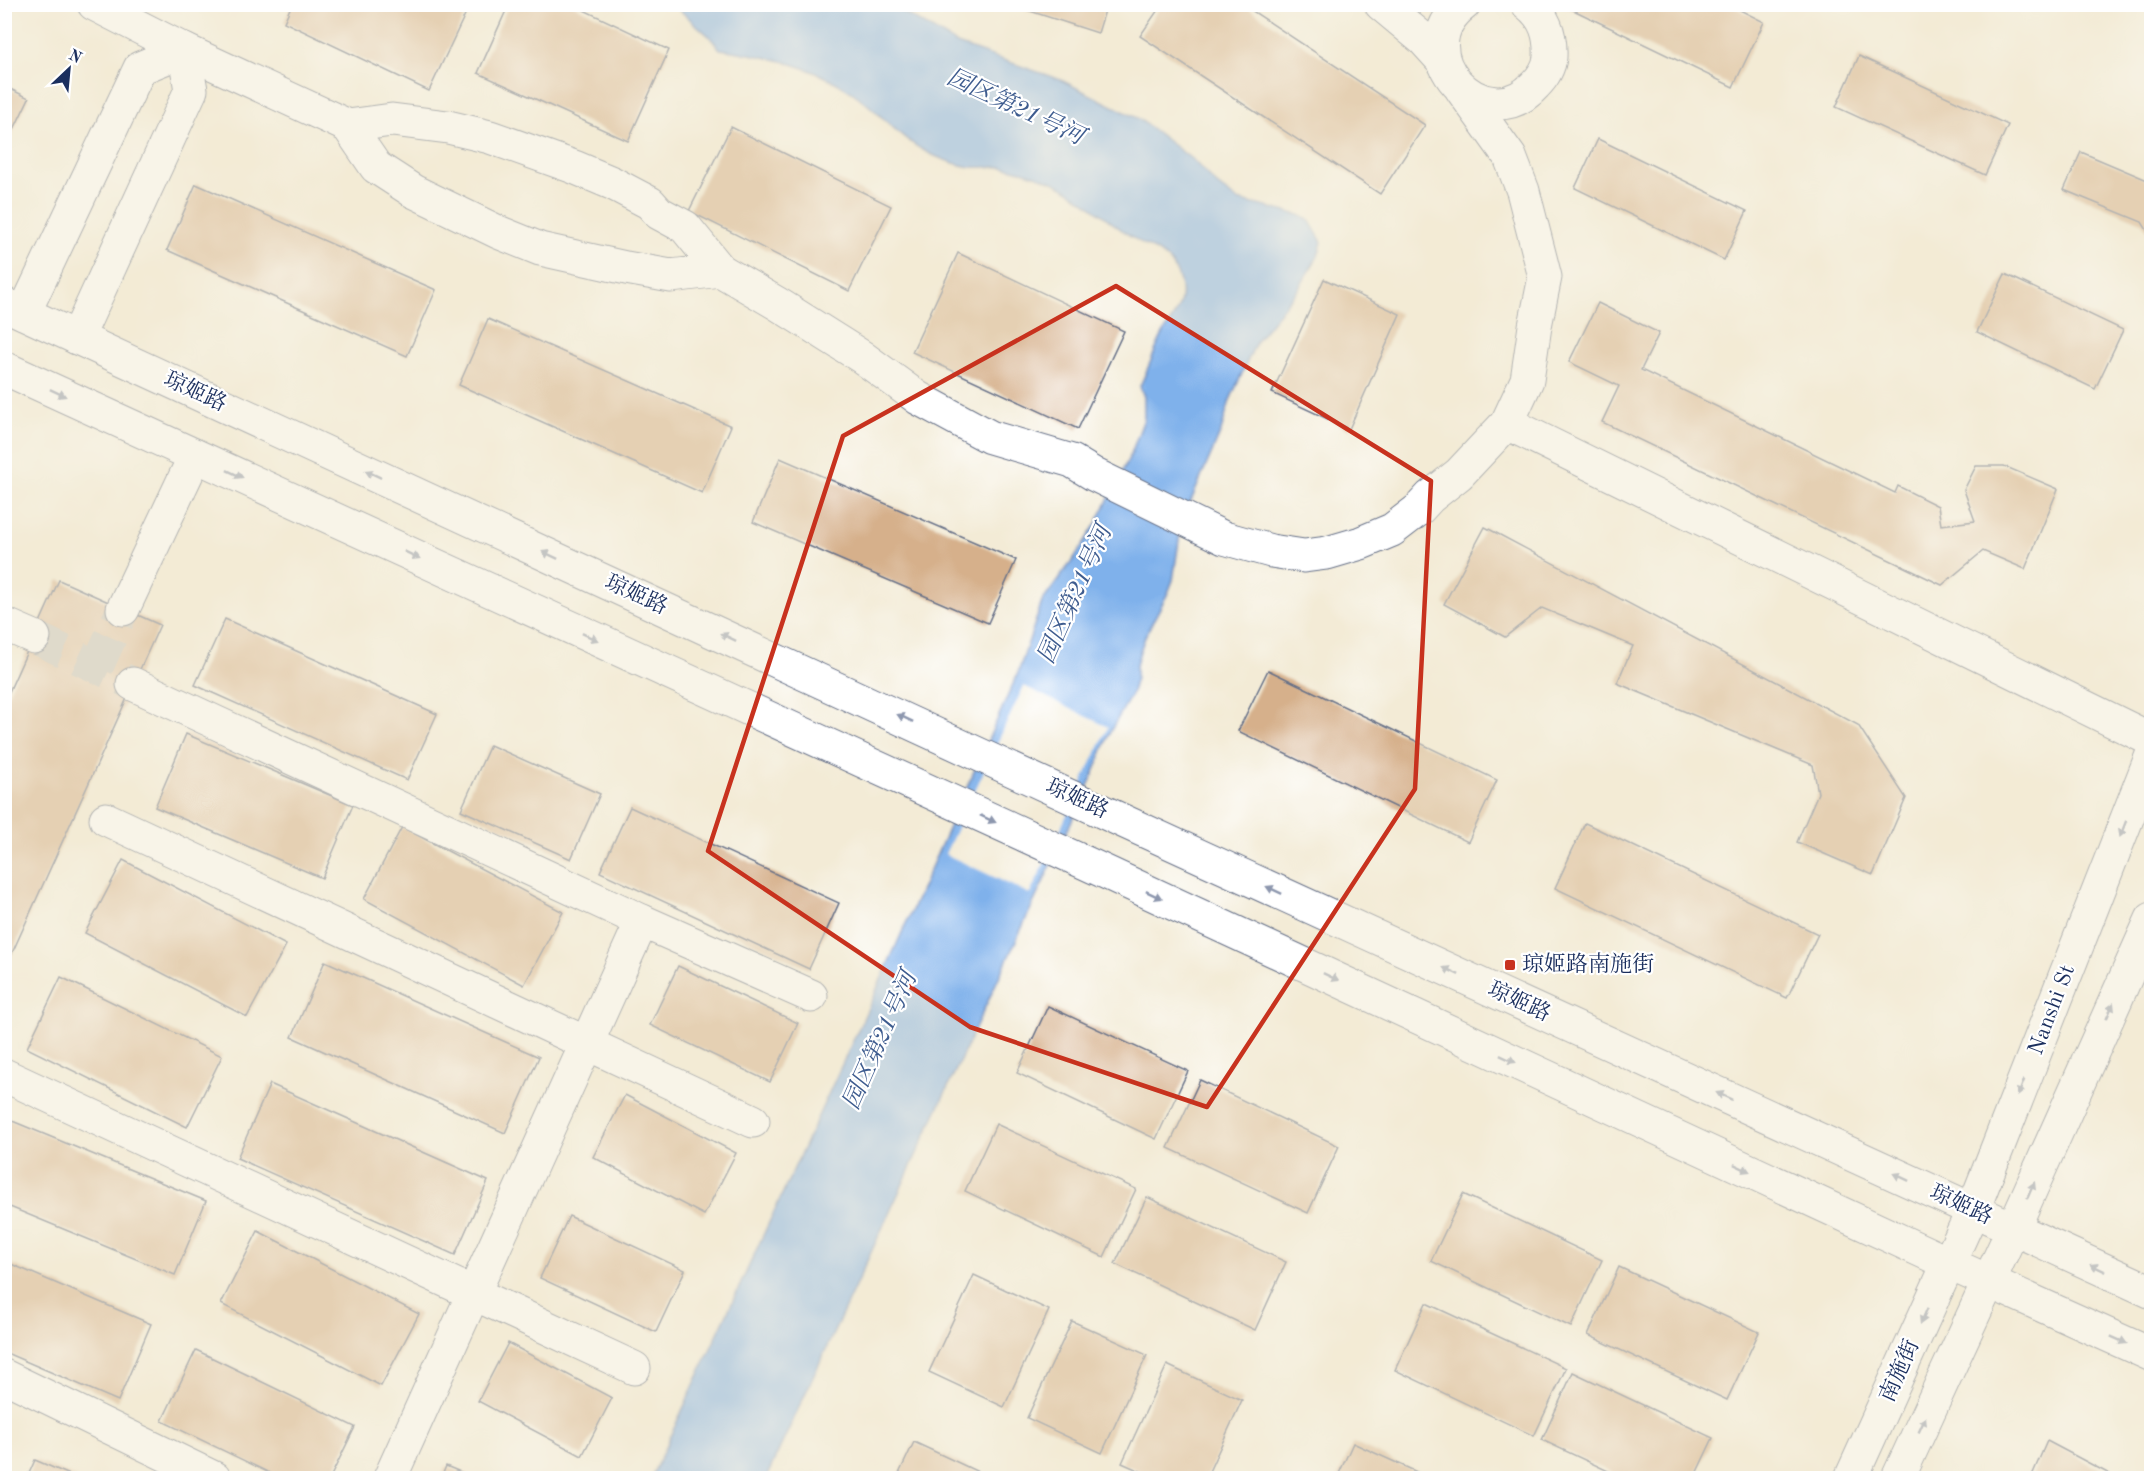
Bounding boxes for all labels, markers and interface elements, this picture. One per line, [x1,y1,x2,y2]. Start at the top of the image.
north arrow [39,39,99,99]
text: N [66,47,84,68]
water label: 园区第21号河 [943,63,1092,152]
street label: 琼姬路 [160,366,230,416]
one-way arrow [49,388,66,397]
one-way arrow [226,469,244,479]
one-way arrow [364,469,382,479]
water label: 园区第21号河 [1032,518,1119,667]
one-way arrow [404,551,421,560]
one-way arrow [542,551,559,560]
street label: 琼姬路 [601,569,671,619]
one-way arrow [581,632,598,641]
one-way arrow [718,632,736,642]
one-way arrow [896,714,913,723]
street label: 琼姬路 [1042,773,1112,823]
one-way arrow [979,814,996,823]
one-way arrow [2117,820,2127,838]
one-way arrow [1265,885,1282,894]
one-way arrow [1146,890,1164,900]
place label: 琼姬路南施街 [1522,952,1654,976]
marker: 琼姬路南施街 [1503,958,1517,972]
street label: Nanshi St [2025,962,2079,1058]
water label: 园区第21号河 [837,964,924,1113]
one-way arrow [1441,966,1459,976]
one-way arrow [1323,972,1341,982]
street label: 琼姬路 [1484,976,1554,1026]
one-way arrow [2105,1002,2115,1020]
one-way arrow [1499,1055,1517,1064]
one-way arrow [2016,1080,2026,1098]
one-way arrow [1715,1091,1732,1100]
one-way arrow [1734,1163,1751,1172]
one-way arrow [1891,1172,1909,1182]
street label: 琼姬路 [1926,1179,1996,1229]
one-way arrow [2026,1181,2035,1198]
one-way arrow [2090,1263,2107,1272]
one-way arrow [1920,1308,1929,1325]
one-way arrow [2111,1335,2129,1345]
street label: 南施街 [1875,1336,1923,1406]
one-way arrow [1918,1417,1927,1434]

